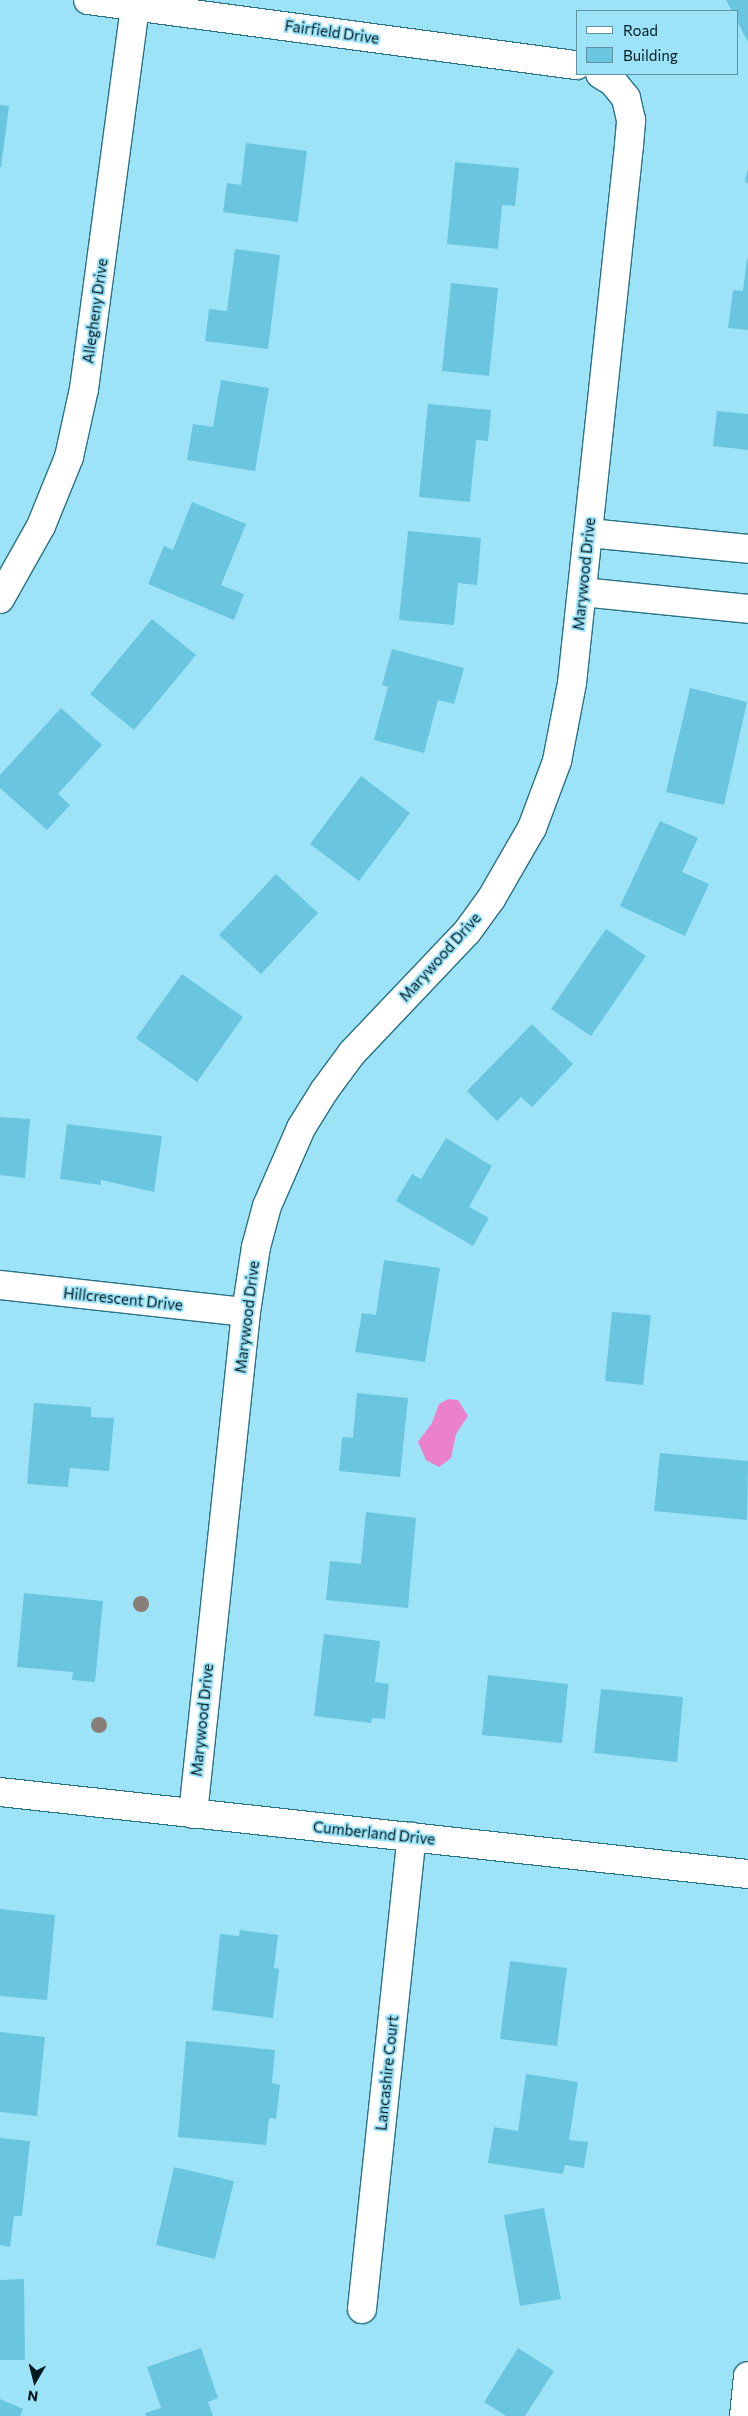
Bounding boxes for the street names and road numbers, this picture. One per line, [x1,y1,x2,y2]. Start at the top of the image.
street label: Fairfield Drive [284,16,380,48]
street label: Allegheny Drive [79,257,111,365]
street label: Marywood Drive [569,517,599,631]
street label: Marywood Drive [395,909,485,1005]
street label: Marywood Drive [231,1260,263,1374]
street label: Hillcrescent Drive [62,1284,184,1314]
street label: Marywood Drive [187,1663,217,1777]
street label: Cumberland Drive [312,1818,436,1848]
street label: Lancashire Court [372,2014,402,2132]

